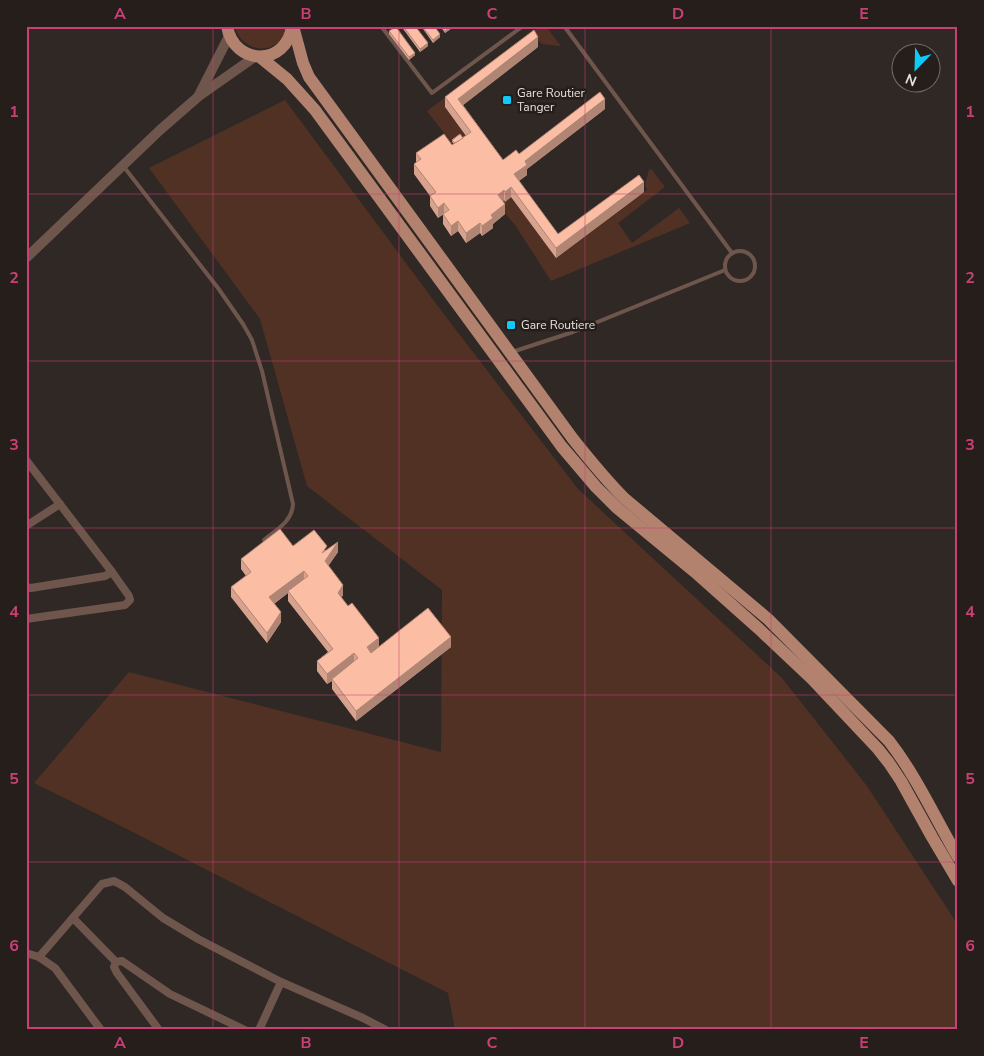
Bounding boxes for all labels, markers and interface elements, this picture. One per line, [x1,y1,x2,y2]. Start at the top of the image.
text: A [114,3,126,25]
text: B [300,3,312,25]
text: C [487,3,498,25]
text: D [672,3,684,25]
text: E [859,3,869,25]
north arrow [892,42,942,92]
text: N [903,69,920,90]
place label: Gare Routier Tanger [517,85,585,115]
marker: Gare Routier Tanger [501,94,513,106]
text: 1 [9,101,19,123]
text: 1 [965,101,975,123]
text: 2 [9,267,19,289]
text: 2 [965,267,975,289]
place label: Gare Routiere [521,317,595,333]
marker: Gare Routiere [505,319,517,331]
text: 3 [9,434,19,456]
text: 3 [965,434,975,456]
text: 4 [9,601,19,623]
text: 4 [965,601,975,623]
text: 5 [9,768,19,790]
text: 5 [965,768,975,790]
text: 6 [9,935,19,957]
text: 6 [965,935,975,957]
text: A [114,1032,126,1054]
text: B [300,1032,312,1054]
text: C [487,1032,498,1054]
text: D [672,1032,684,1054]
text: E [859,1032,869,1054]

